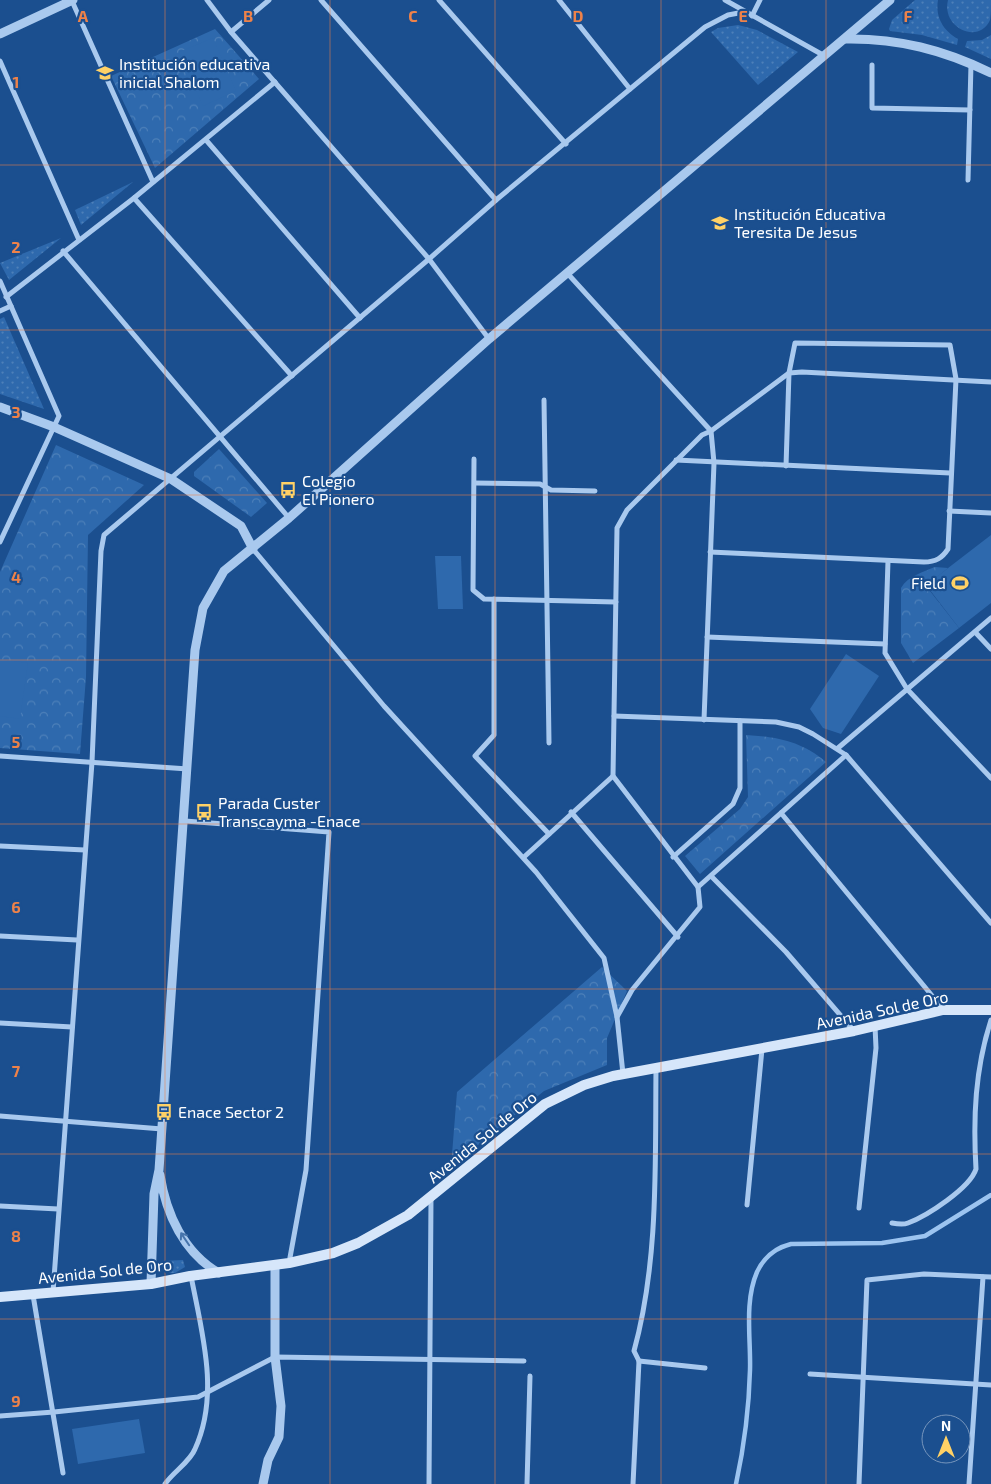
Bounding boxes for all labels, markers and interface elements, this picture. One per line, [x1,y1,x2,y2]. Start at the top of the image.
text: A [78,6,89,25]
text: B [243,6,253,25]
text: C [408,6,418,25]
text: D [573,6,584,25]
text: E [738,6,748,25]
text: F [904,6,913,25]
place label: Institución educativa inicial Shalom [119,54,270,91]
school or university icon: Institución educativa inicial Shalom [95,63,115,83]
text: 1 [13,72,19,91]
place label: Institución Educativa Teresita De Jesus [734,204,886,241]
school or university icon: Institución Educativa Teresita De Jesus [710,213,730,233]
text: 2 [11,237,21,256]
text: 3 [11,402,21,421]
place label: Colegio El Pionero [302,471,375,508]
bus stop icon: Colegio El Pionero [278,480,298,500]
text: 4 [11,567,21,586]
place label: Field [911,573,946,592]
sports icon: Field [950,573,970,593]
text: 5 [12,732,21,751]
place label: Parada Custer Transcayma -Enace [218,793,360,830]
bus stop icon: Parada Custer Transcayma -Enace [194,802,214,822]
text: 6 [11,897,21,916]
street label: Avenida Sol de Oro [814,986,950,1033]
text: 7 [12,1061,21,1080]
street label: Avenida Sol de Oro [423,1087,540,1186]
bus stop icon: Enace Sector 2 [154,1102,174,1122]
place label: Enace Sector 2 [178,1102,284,1121]
text: 8 [11,1226,21,1245]
one-way arrow [180,1232,190,1246]
street label: Avenida Sol de Oro [37,1254,173,1287]
text: 9 [11,1391,21,1410]
north arrow [921,1414,971,1464]
text: N [941,1417,951,1434]

